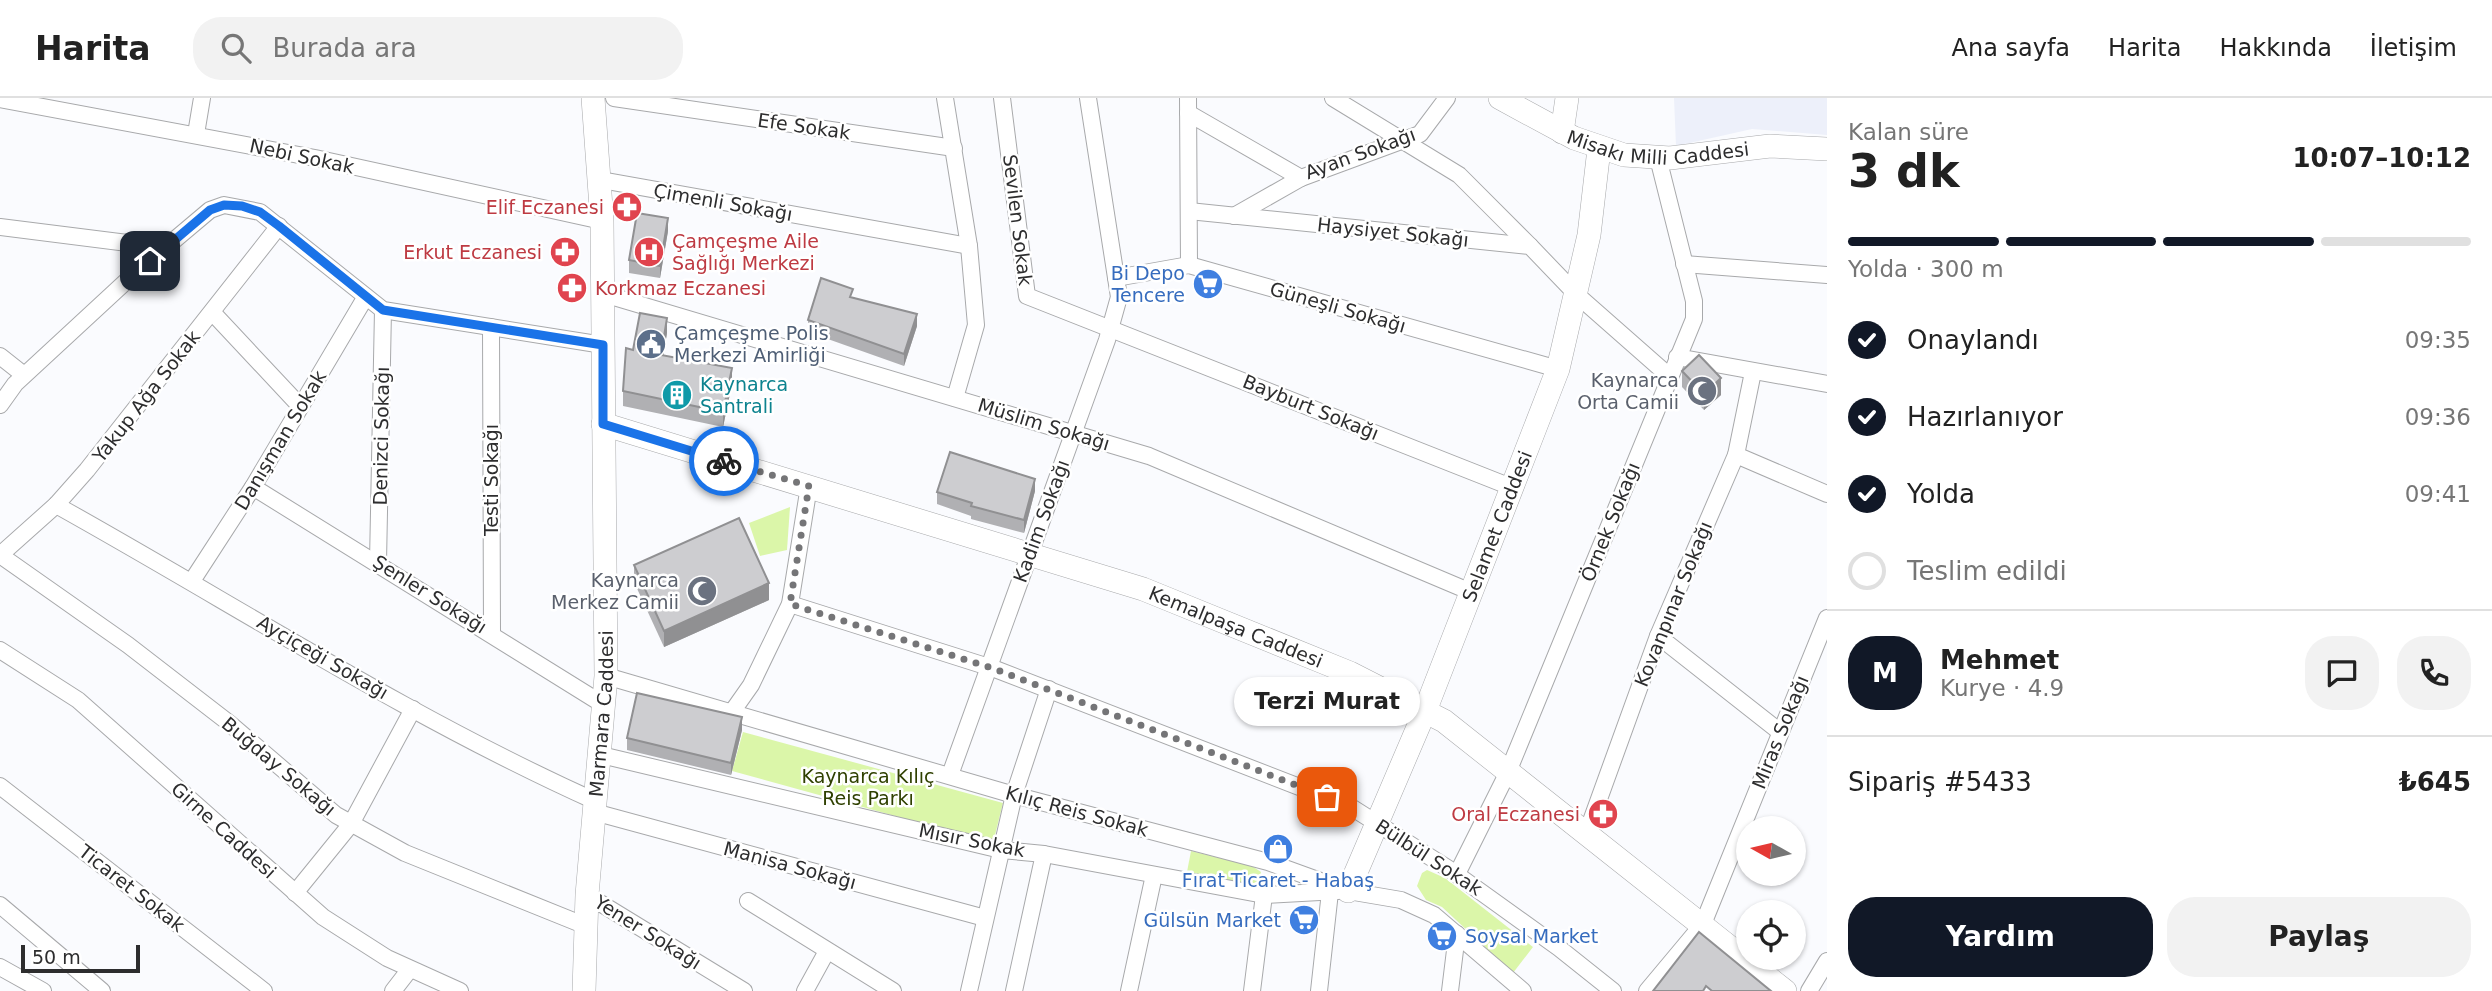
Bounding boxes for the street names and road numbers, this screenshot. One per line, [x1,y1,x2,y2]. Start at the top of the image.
street label: Efe Sokak [756,109,852,143]
street label: Ayan Sokağı [1302,123,1418,183]
street label: Misakı Milli Caddesi [1564,125,1750,169]
street label: Nebi Sokak [248,134,356,178]
street label: Sevilen Sokak [999,153,1037,287]
street label: Çimenli Sokağı [652,179,794,225]
street label: Haysiyet Sokağı [1316,213,1470,251]
street label: Güneşli Sokağı [1268,277,1408,337]
street label: Yakup Ağa Sokak [87,326,204,467]
street label: Danışman Sokak [230,366,330,514]
street label: Denizci Sokağı [369,366,393,506]
street label: Bayburt Sokağı [1240,370,1382,444]
street label: Müslim Sokağı [975,393,1113,455]
street label: Testi Sokağı [480,424,502,537]
street label: Selamet Caddesi [1458,448,1536,605]
street label: Kadim Sokağı [1009,457,1073,585]
street label: Örnek Sokağı [1576,459,1644,585]
street label: Kovanpınar Sokağı [1630,518,1716,690]
street label: Şenler Sokağı [369,550,491,638]
street label: Kemalpaşa Caddesi [1146,582,1326,672]
street label: Ayçiçeği Sokağı [254,611,392,703]
street label: Marmara Caddesi [585,630,617,798]
street label: Miras Sokağı [1747,672,1813,792]
street label: Buğday Sokağı [218,712,340,820]
street label: Girne Caddesi [167,777,281,883]
street label: Kılıç Reis Sokak [1003,781,1151,841]
street label: Bülbül Sokak [1372,814,1486,900]
street label: Mısır Sokak [917,819,1027,861]
street label: Manisa Sokağı [721,837,859,893]
street label: Ticaret Sokak [74,839,189,936]
street label: Yener Sokağı [590,890,705,974]

